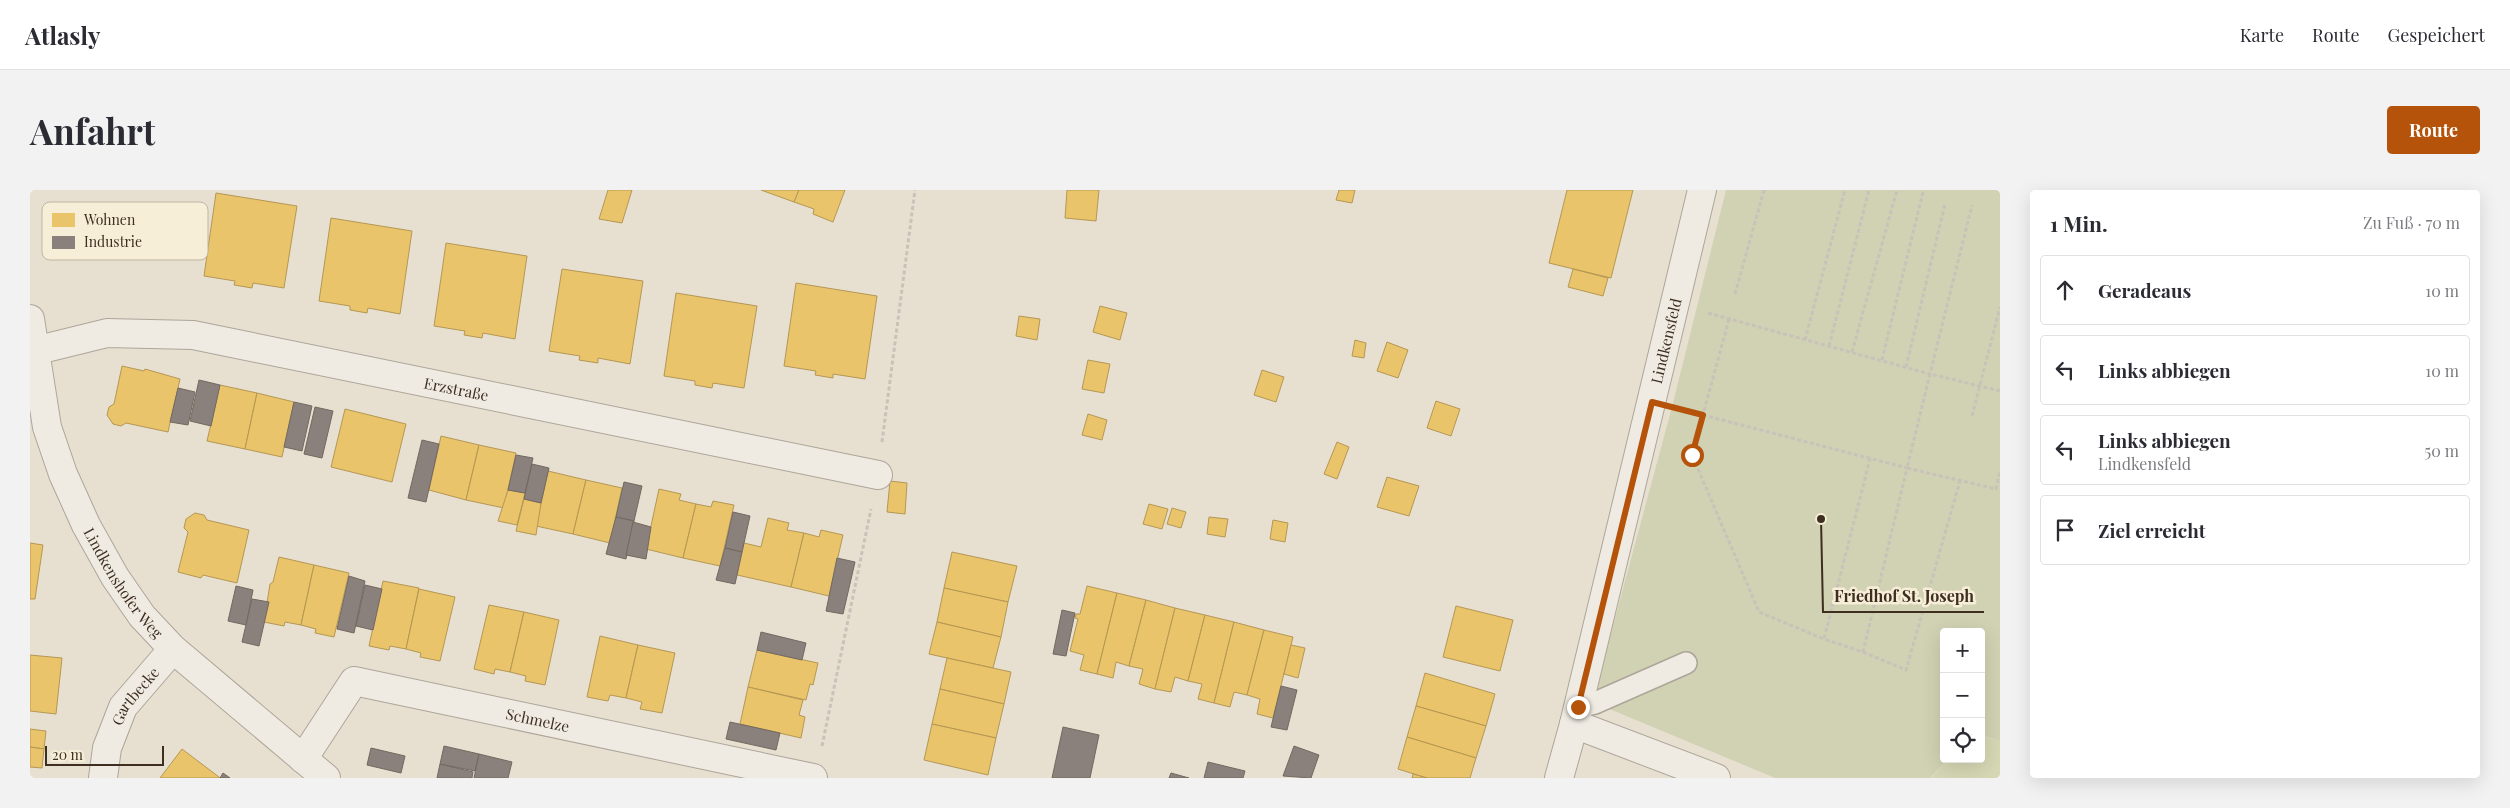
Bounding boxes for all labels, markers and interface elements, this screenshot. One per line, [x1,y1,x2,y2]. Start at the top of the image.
text: Atlasly [25,19,100,51]
text: Karte [2240,23,2284,47]
text: Route [2312,23,2360,47]
text: Gespeichert [2388,23,2485,47]
button: Route [2387,106,2480,154]
text: Anfahrt [30,107,155,154]
legend [42,202,208,260]
text: 1 Min. [2050,209,2108,237]
text: Wohnen [83,210,136,229]
text: Zu Fuß · 70 m [2363,212,2460,233]
text: Industrie [84,232,142,251]
icon: ahead [2051,276,2079,304]
text: Geradeaus [2098,277,2191,303]
text: 10 m [2425,280,2459,301]
street label: Lindkensfeld [1646,296,1686,386]
icon: left [2051,356,2079,384]
text: Links abbiegen [2098,357,2231,383]
text: 10 m [2425,360,2459,381]
street label: Erzstraße [422,372,490,405]
text: Links abbiegen [2098,427,2231,453]
icon: left [2051,436,2079,464]
text: 50 m [2425,440,2459,461]
route start [1681,444,1704,467]
text: Lindkensfeld [2098,453,2191,474]
icon: arrive [2051,516,2079,544]
text: Ziel erreicht [2098,517,2206,543]
street label: Lindkenshofer Weg [79,524,168,642]
callout: Friedhof St. Joseph [1823,581,1984,612]
text: Friedhof St. Joseph [1834,585,1974,606]
map controls [1940,628,1985,763]
button: + [1940,628,1985,673]
street label: Gartbecke [107,663,163,728]
button: − [1940,673,1985,718]
route end [1567,696,1590,719]
street label: Schmelze [504,703,571,736]
button: locate [1940,718,1985,763]
scale bar [45,743,164,766]
text: 20 m [52,745,83,764]

